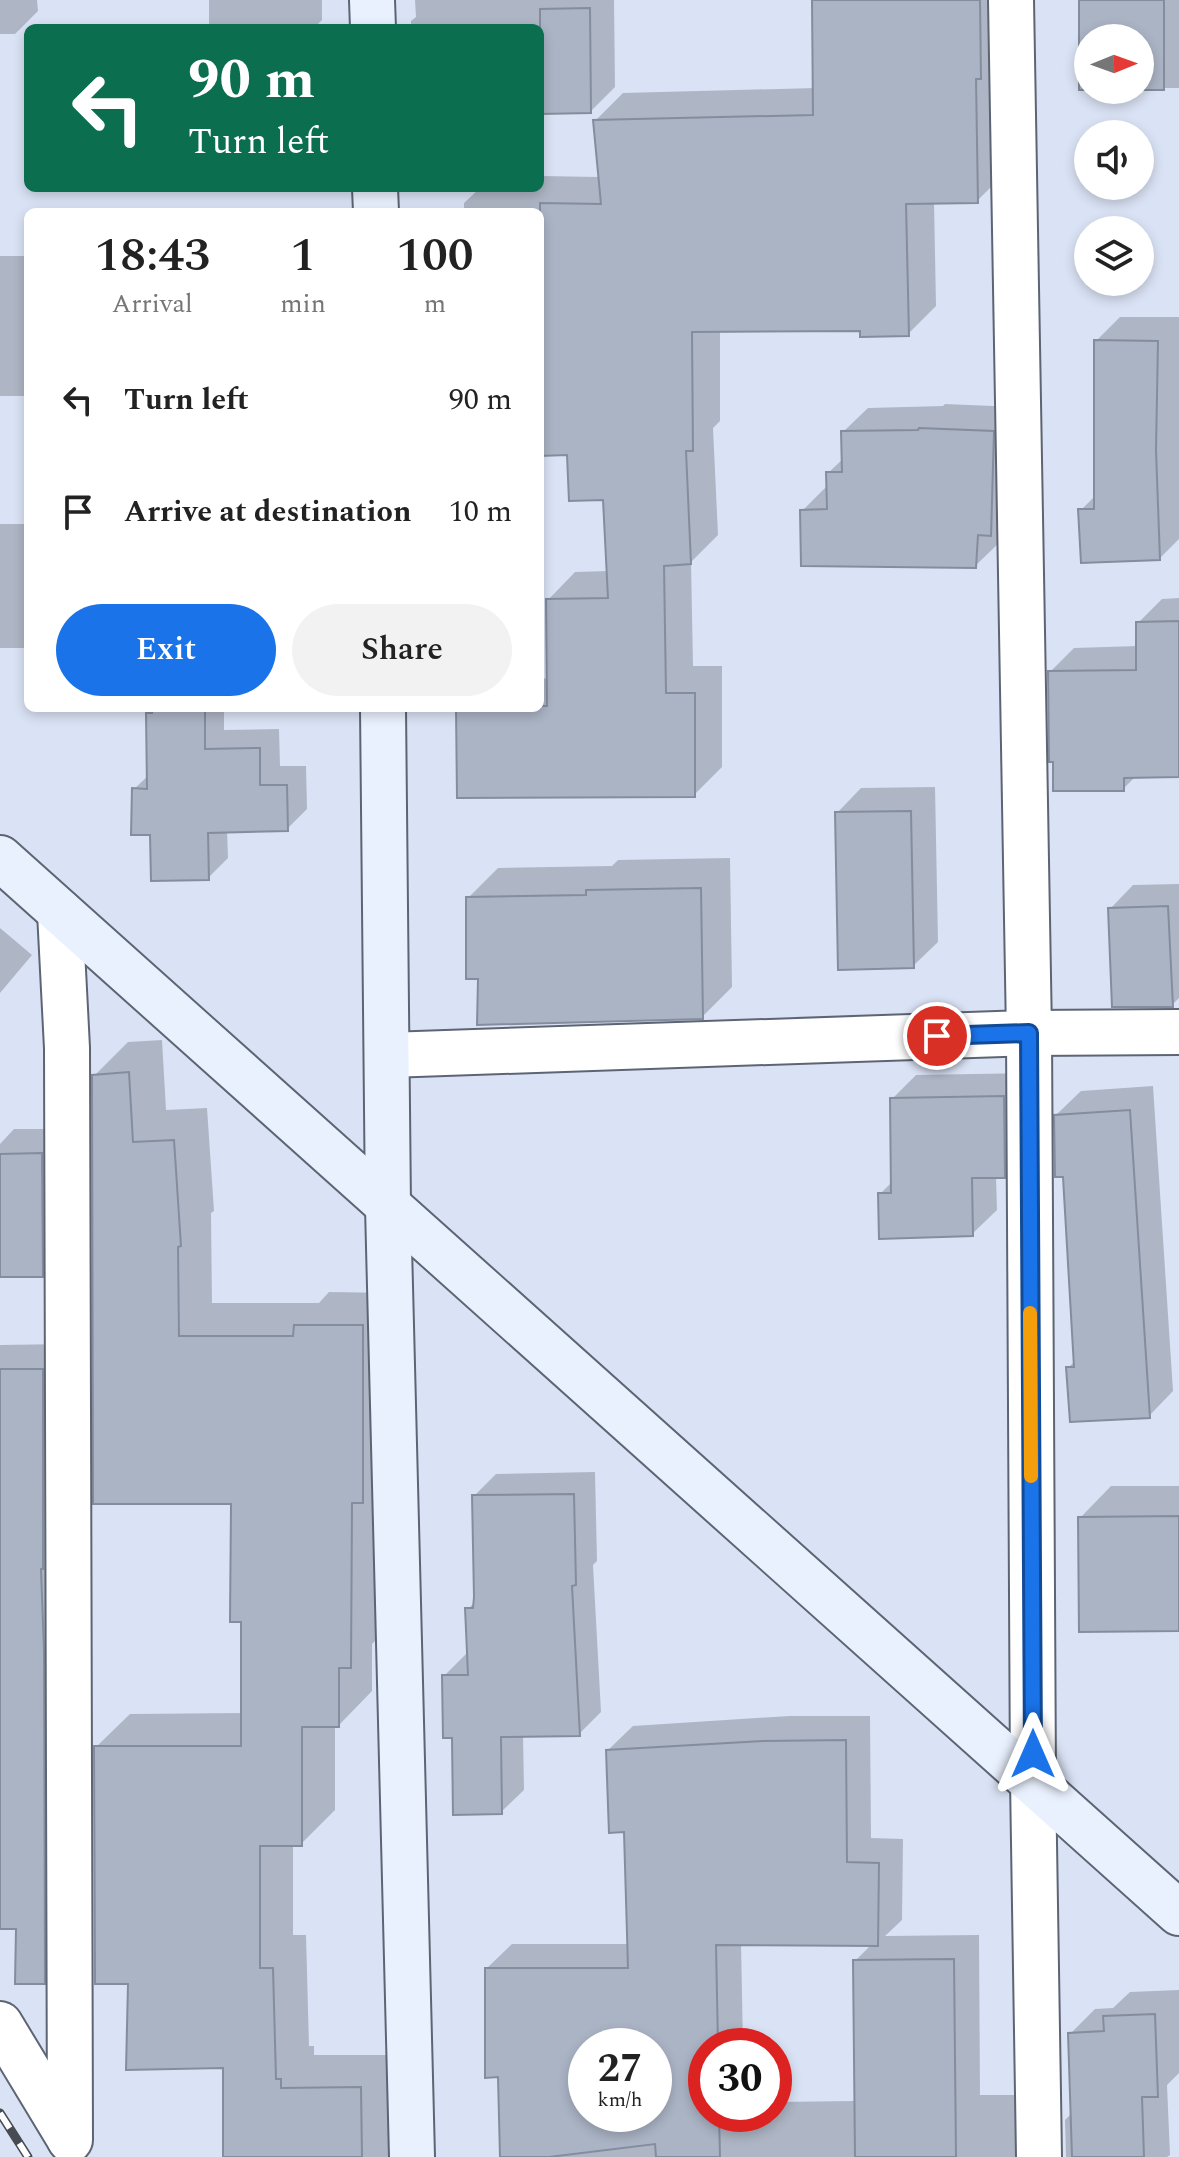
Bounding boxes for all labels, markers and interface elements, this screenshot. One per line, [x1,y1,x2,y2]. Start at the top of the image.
north arrow [1074,24,1154,104]
map controls [1074,24,1154,296]
text: 90 m [188,38,315,123]
icon: left [56,56,160,160]
text: Turn left [188,115,329,170]
button: sound [1074,120,1154,200]
button: layers [1074,216,1154,296]
text: 18:43 [94,219,210,292]
text: 1 [290,219,316,292]
text: 100 [396,219,474,292]
text: Arrival [112,284,193,324]
text: min [280,284,326,324]
text: m [424,284,446,324]
text: Turn left [124,377,249,423]
text: 90 m [449,377,512,423]
icon: left [56,378,100,422]
text: Arrive at destination [124,489,411,535]
text: 10 m [449,489,512,535]
icon: arrive [56,490,100,534]
button: Exit [56,604,276,696]
button: Share [292,604,512,696]
pin [903,1002,971,1070]
icon: arrive [915,1014,959,1058]
position arrow [991,1712,1075,1796]
speed limit sign: 30 [688,2028,792,2132]
text: 27 [598,2039,642,2100]
text: km/h [598,2085,643,2115]

